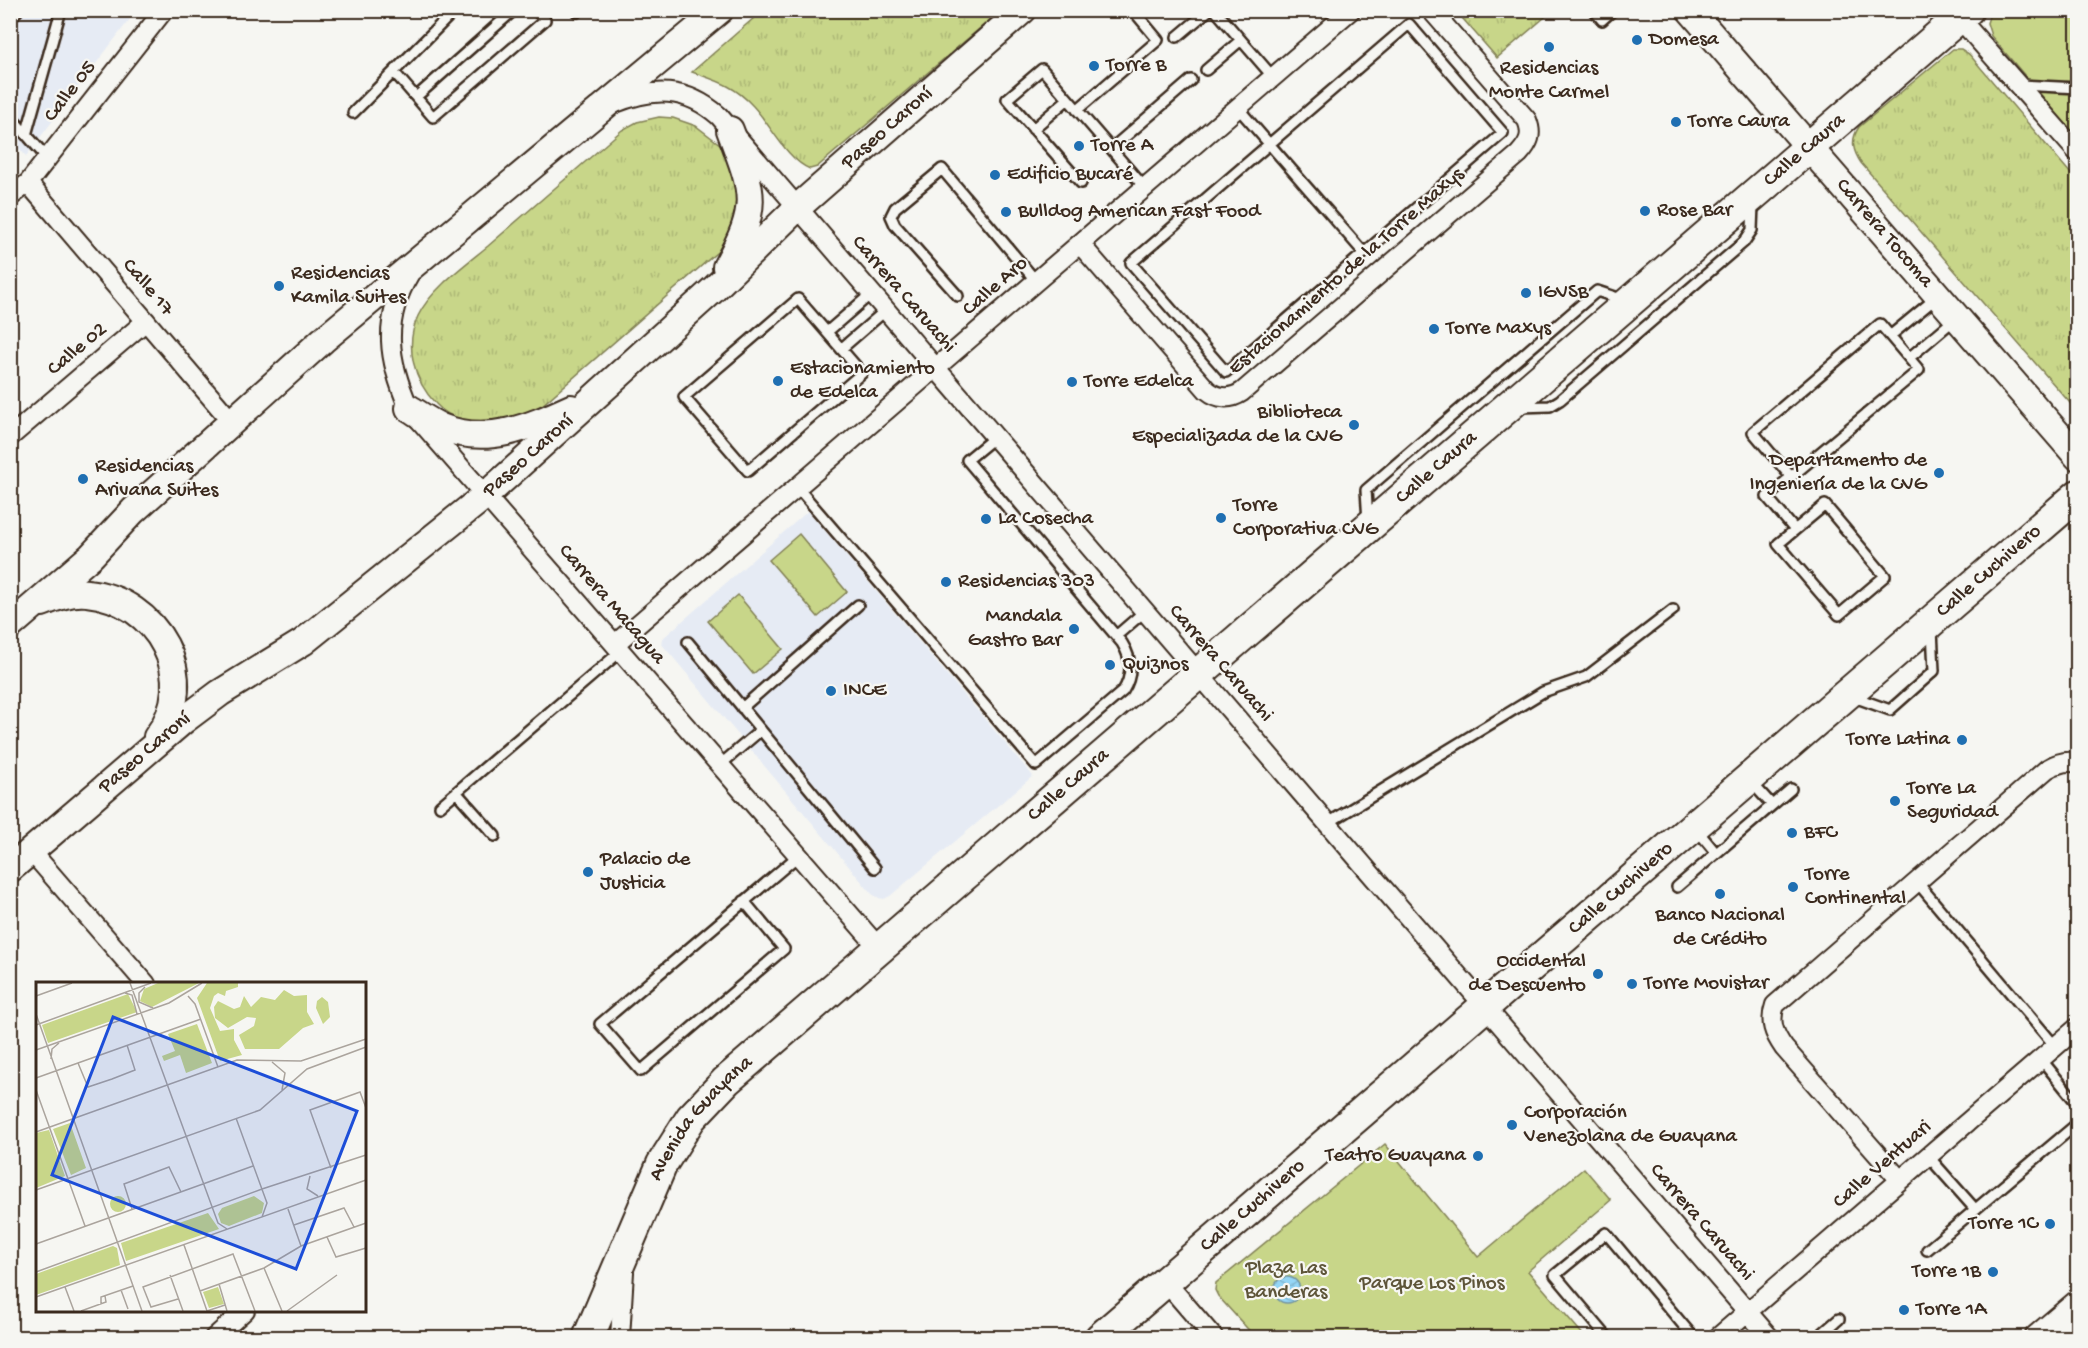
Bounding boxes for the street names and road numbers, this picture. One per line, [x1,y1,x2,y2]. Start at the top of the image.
street label: Calle 05 [39,56,103,128]
street label: Paseo Caroní [836,81,939,176]
street label: Calle Caura [1759,108,1852,193]
street label: Estacionamiento de la Torre Maxys [1224,162,1471,381]
street label: Carrera Tocoma [1830,174,1939,294]
street label: Carrera Caruachi [845,231,961,359]
street label: Calle Aro [958,252,1034,322]
street label: Calle 17 [116,254,179,323]
street label: Calle 02 [43,318,113,382]
street label: Paseo Caroní [478,409,580,504]
street label: Calle Caura [1391,425,1484,510]
street label: Calle Cuchivero [1932,519,2047,624]
street label: Carrera Macagua [552,540,671,671]
street label: Carrera Caruachi [1162,600,1278,728]
street label: Paseo Caroní [93,706,196,800]
street label: Calle Caura [1023,742,1116,828]
street label: Calle Cuchivero [1563,837,1679,941]
street label: Avenida Guayana [644,1050,759,1185]
street label: Calle Ventuari [1829,1115,1937,1215]
street label: Calle Cuchivero [1195,1154,1311,1258]
street label: Carrera Caruachi [1643,1159,1759,1287]

